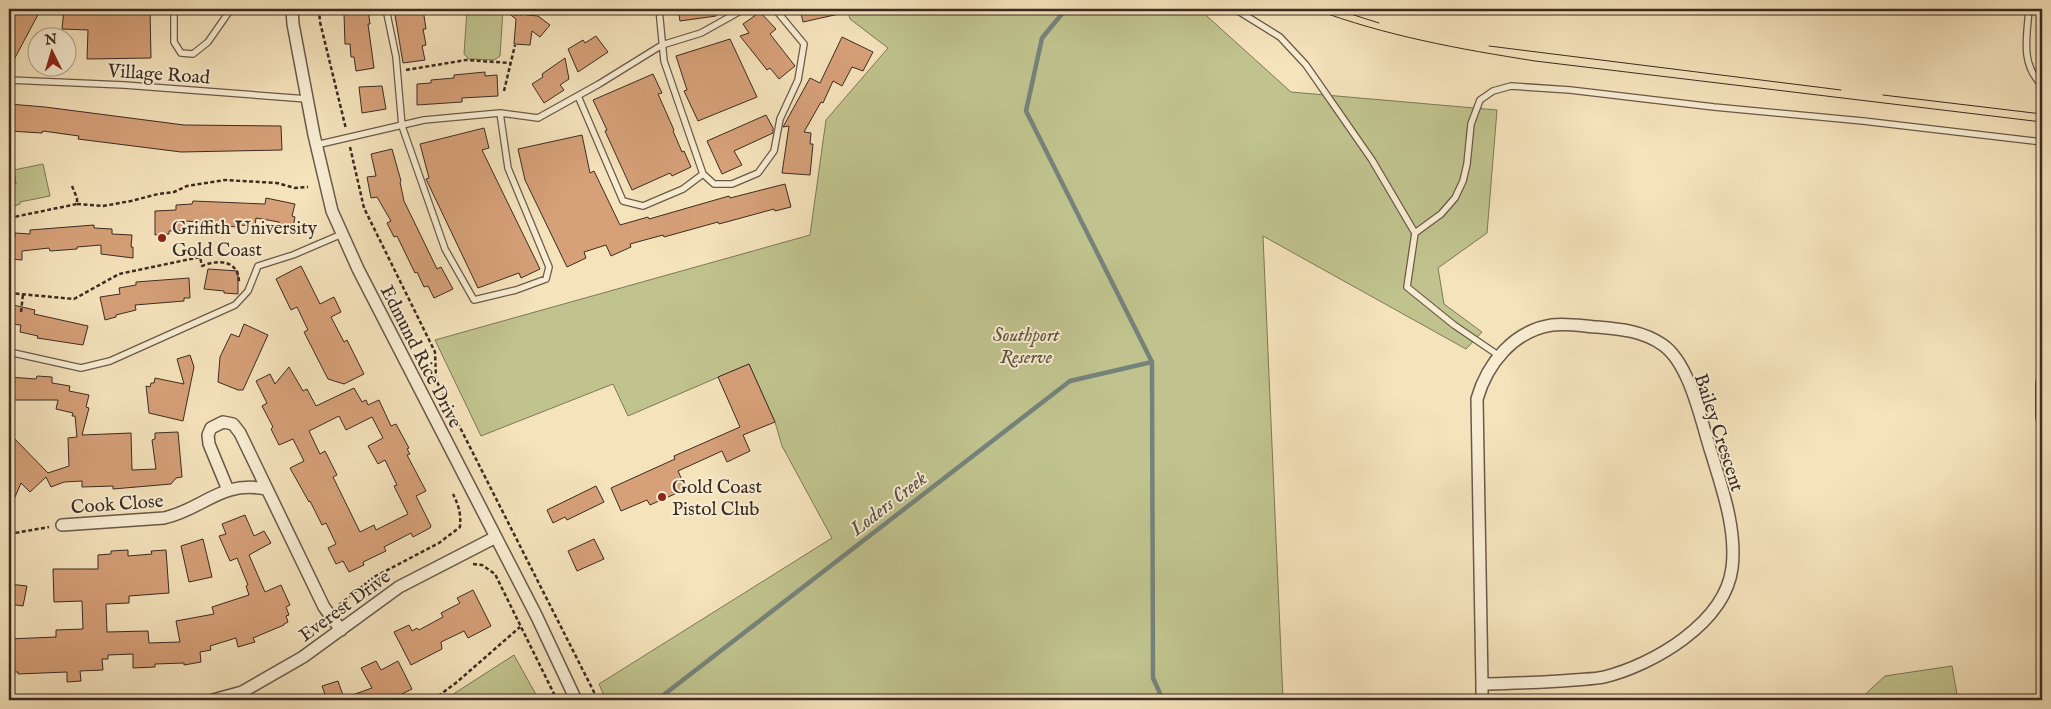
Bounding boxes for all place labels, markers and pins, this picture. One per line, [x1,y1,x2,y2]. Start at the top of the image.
place label: Griffith University Gold Coast [172,217,318,263]
marker: Griffith University Gold Coast [156,232,168,244]
place label: Gold Coast Pistol Club [672,476,762,522]
marker: Gold Coast Pistol Club [656,491,668,503]

